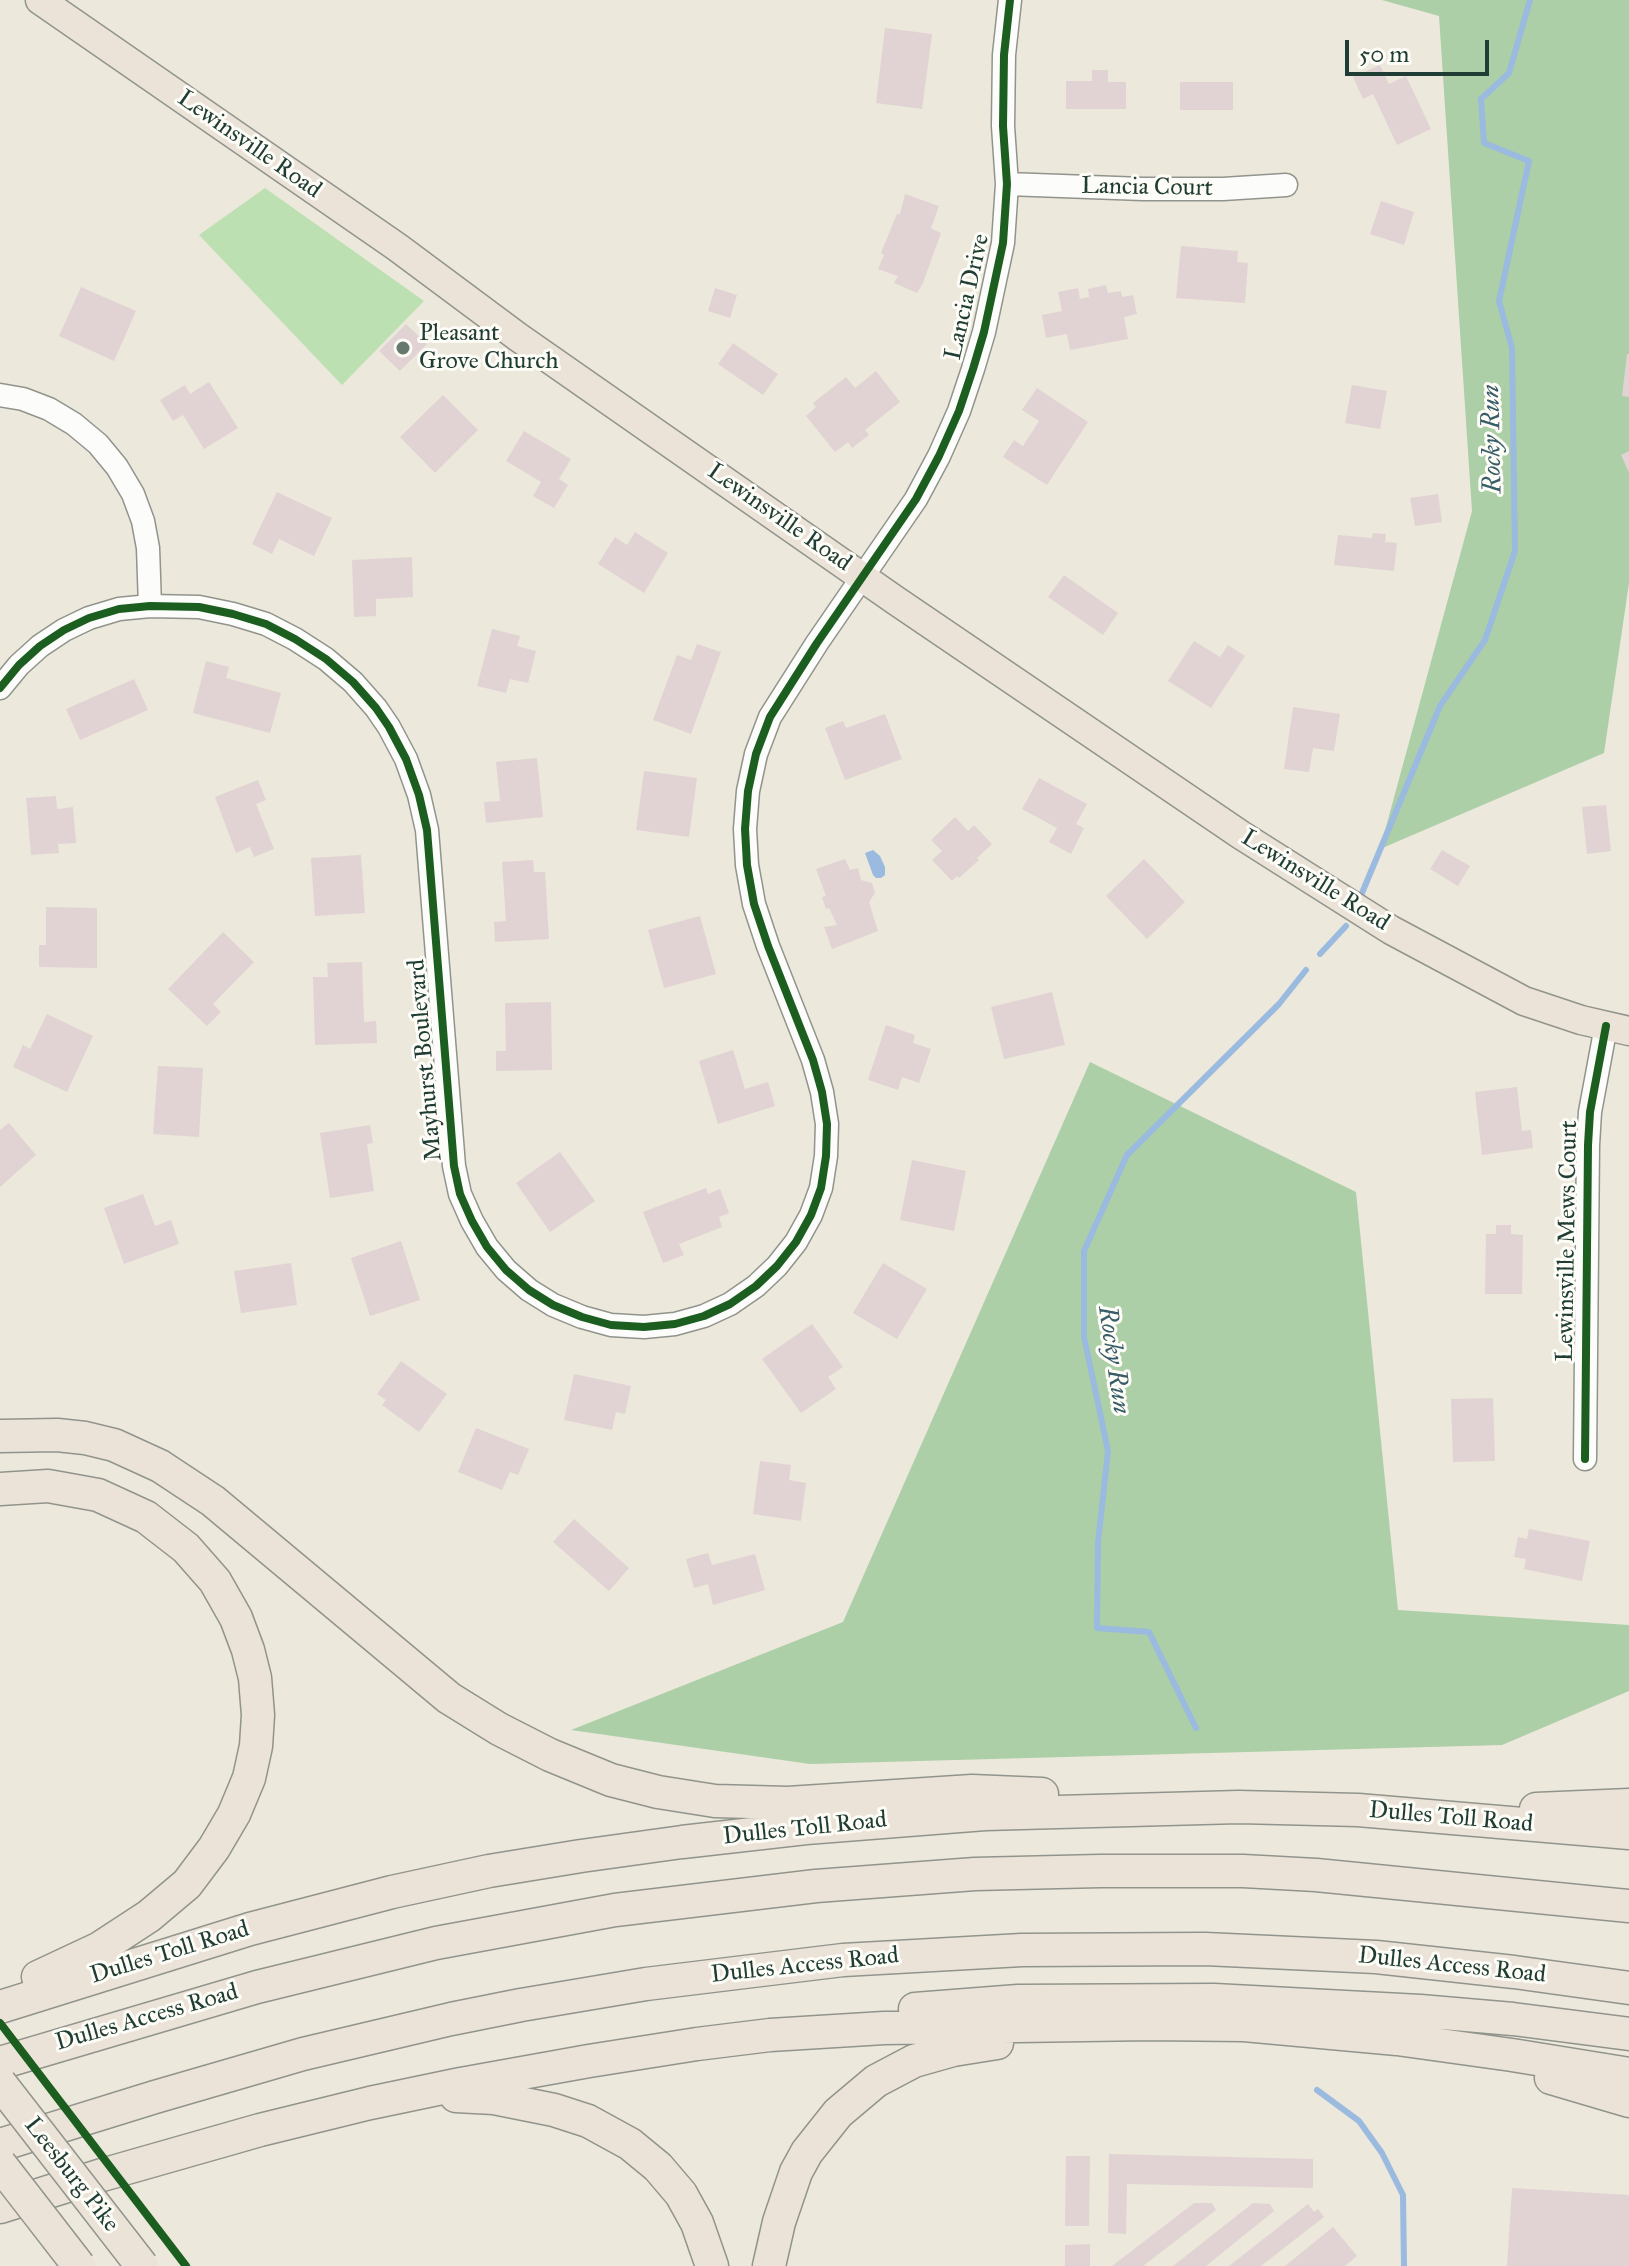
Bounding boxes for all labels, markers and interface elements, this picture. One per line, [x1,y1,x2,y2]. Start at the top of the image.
scale bar [1349,24,1493,74]
text: 50 m [1359,39,1409,69]
street label: Lewinsville Road [171,85,327,205]
street label: Lancia Court [1081,172,1213,204]
street label: Lancia Drive [940,231,996,363]
place label: Pleasant Grove Church [419,320,559,376]
marker: Pleasant Grove Church [394,339,412,357]
water label: Rocky Run [1476,384,1510,494]
street label: Lewinsville Road [701,458,857,578]
street label: Lewinsville Road [1236,824,1394,938]
street label: Mayhurst Boulevard [403,958,449,1162]
street label: Lewinsville Mews Court [1551,1120,1585,1362]
water label: Rocky Run [1090,1304,1136,1416]
street label: Dulles Toll Road [1368,1796,1534,1840]
street label: Dulles Toll Road [722,1806,888,1852]
street label: Dulles Toll Road [87,1915,253,1991]
street label: Dulles Access Road [710,1942,900,1990]
street label: Dulles Access Road [1357,1942,1547,1990]
street label: Dulles Access Road [52,1978,242,2058]
street label: Leesburg Pike [17,2112,125,2238]

